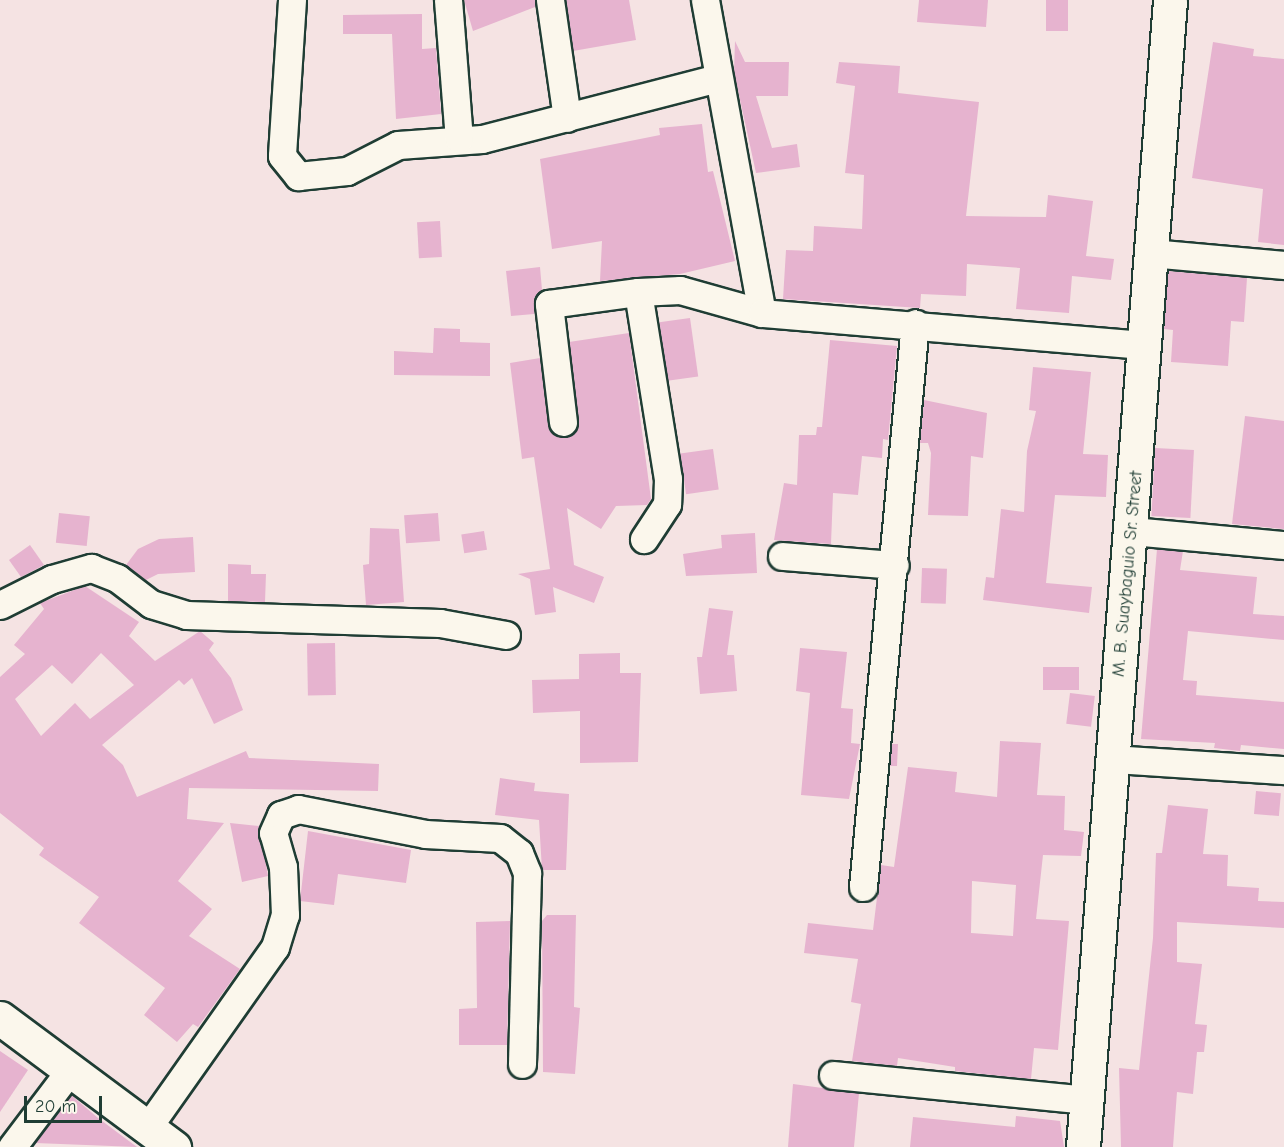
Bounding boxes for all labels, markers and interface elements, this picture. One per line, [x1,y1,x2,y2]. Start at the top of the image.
street label: M. B. Suaybaguio Sr. Street [1108,470,1148,678]
scale bar [27,1084,105,1122]
text: 20 m [35,1096,76,1117]

